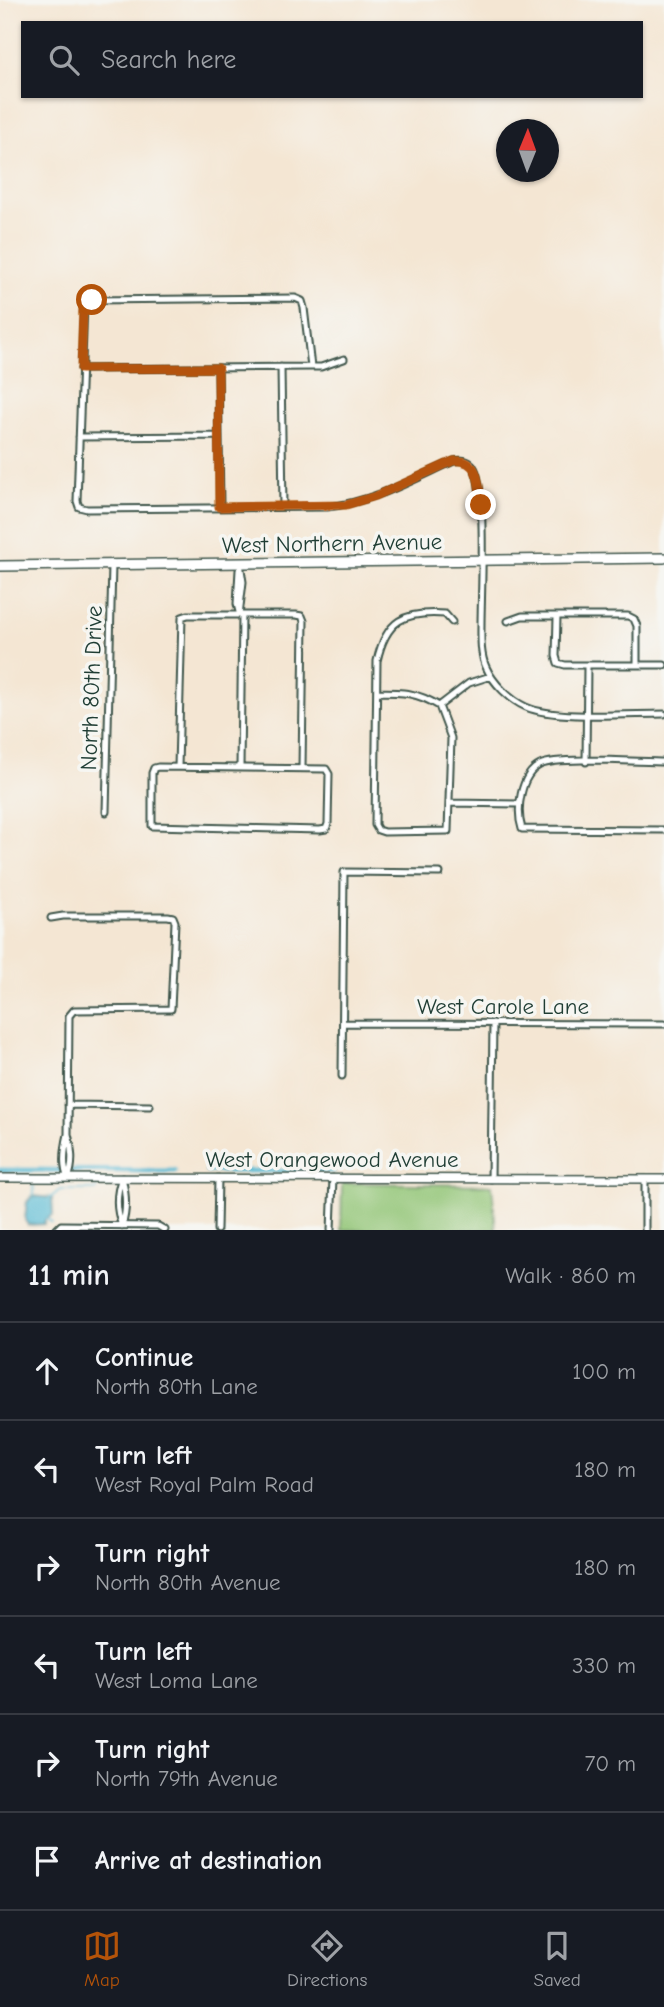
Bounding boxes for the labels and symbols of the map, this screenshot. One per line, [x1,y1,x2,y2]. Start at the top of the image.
north arrow [496,119,559,182]
route start [76,284,107,315]
route end [465,489,496,520]
street label: West Northern Avenue [222,528,442,559]
street label: North 80th Drive [75,605,108,771]
street label: West Carole Lane [417,993,589,1020]
street label: West Orangewood Avenue [205,1146,459,1173]

